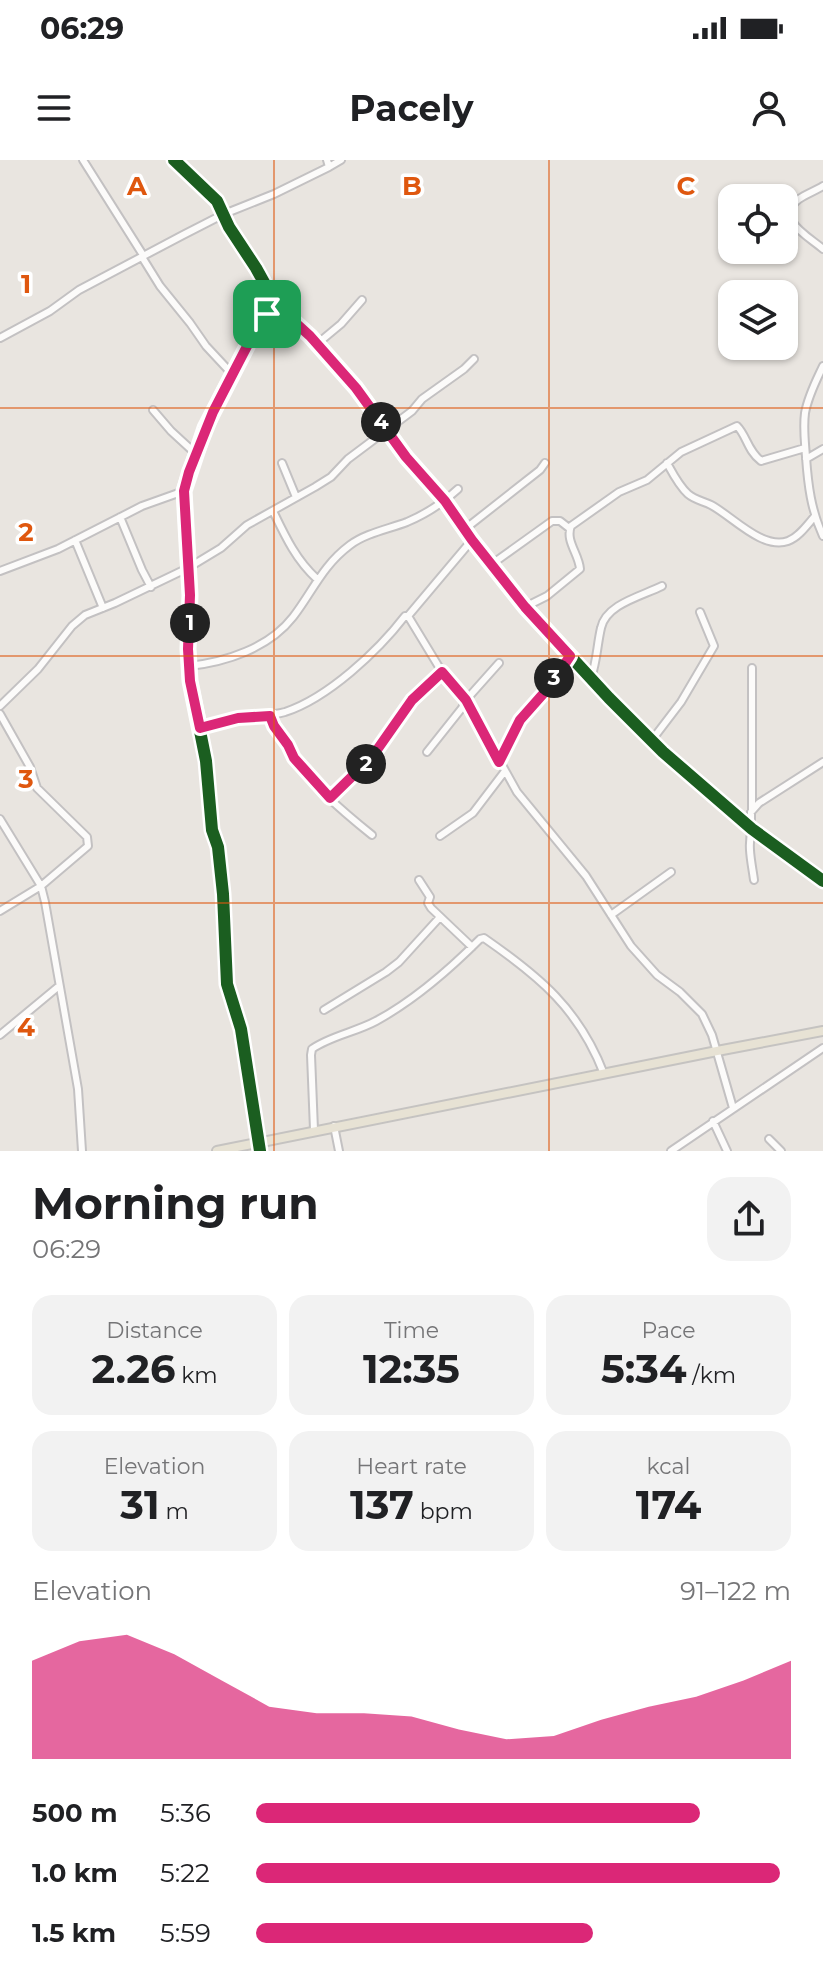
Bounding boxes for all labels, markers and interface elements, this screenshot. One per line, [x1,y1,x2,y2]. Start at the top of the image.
text: 06:29 [40,10,124,47]
icon: menu [32,86,76,130]
text: Pacely [349,86,474,130]
icon: person [747,86,791,130]
text: A [126,170,148,202]
text: B [402,170,422,202]
text: C [677,170,696,202]
map controls [718,184,798,360]
button: locate [718,184,798,264]
text: 1 [21,268,31,300]
pin [233,280,301,348]
button: layers [718,280,798,360]
icon: arrive [245,292,289,336]
pin: 4 [361,402,401,442]
text: 4 [373,408,389,435]
text: 2 [18,516,34,548]
pin: 1 [170,603,210,643]
text: 1 [186,609,194,636]
pin: 3 [534,658,574,698]
text: 3 [547,664,561,691]
pin: 2 [346,744,386,784]
text: 2 [360,750,372,777]
text: 3 [17,763,34,795]
text: 4 [17,1011,35,1043]
text: Morning run [32,1176,319,1230]
button: share [707,1177,791,1261]
text: 06:29 [32,1233,101,1265]
text: Distance [106,1317,203,1344]
text: Time [384,1317,439,1344]
text: Pace [642,1317,695,1344]
text: 2.26 [91,1344,175,1393]
text: 12:35 [363,1344,460,1393]
text: 5:34 [601,1344,686,1393]
text: km [175,1362,218,1389]
text: /km [686,1362,736,1389]
text: Elevation [104,1453,205,1480]
text: Heart rate [356,1453,467,1480]
text: kcal [647,1453,690,1480]
text: 31 [120,1480,160,1529]
text: 137 [350,1480,414,1529]
text: 174 [636,1480,701,1529]
text: m [160,1498,189,1525]
text: bpm [414,1498,473,1525]
text: Elevation [32,1575,152,1607]
text: 91–122 m [680,1575,791,1607]
text: 500 m [32,1797,117,1829]
text: 5:36 [160,1797,211,1829]
text: 1.0 km [32,1857,118,1889]
text: 5:22 [160,1857,210,1889]
text: 1.5 km [32,1917,116,1949]
text: 5:59 [160,1917,211,1949]

